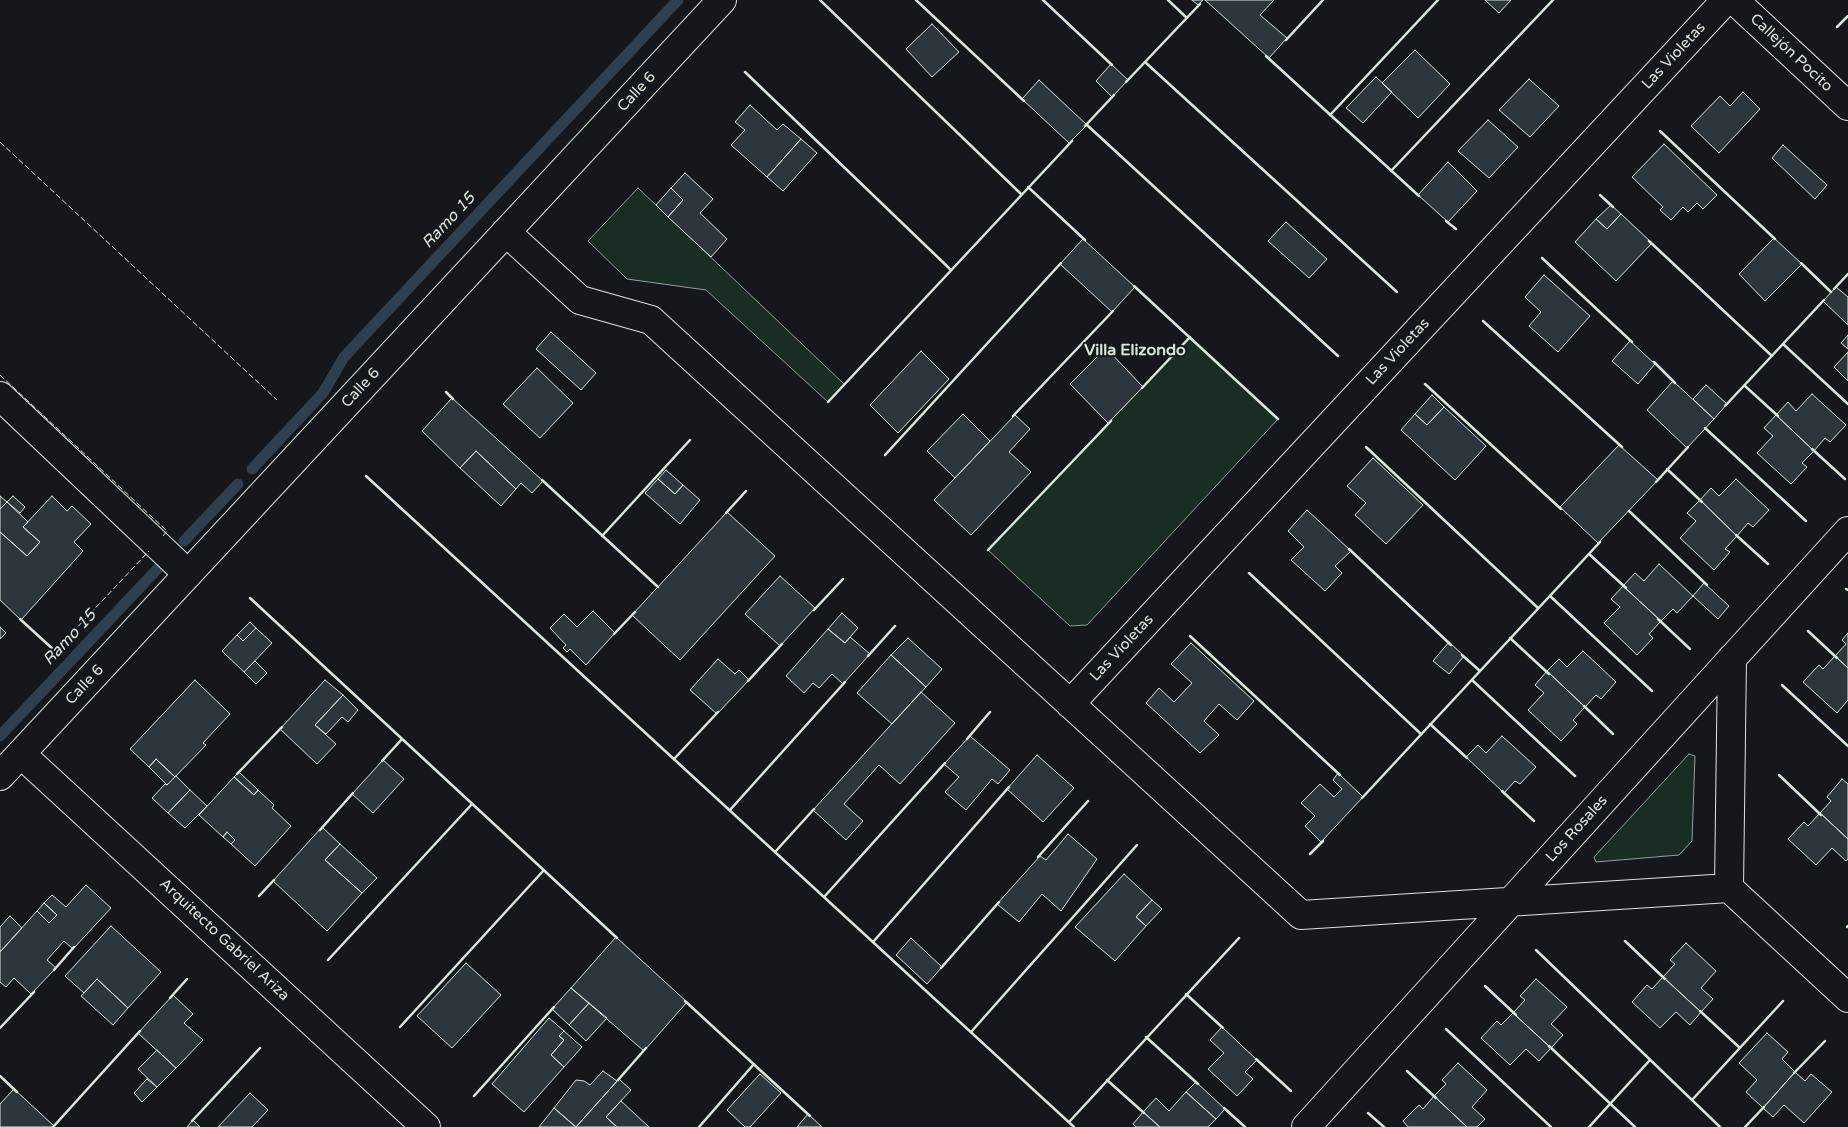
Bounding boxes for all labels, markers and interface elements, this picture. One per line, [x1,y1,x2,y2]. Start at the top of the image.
street label: Callejón Pocito [1746,10,1836,96]
street label: Las Violetas [1638,19,1710,93]
street label: Calle 6 [614,68,660,116]
water label: Ramo 15 [418,189,480,253]
street label: Las Violetas [1362,315,1434,389]
district label: Villa Elizondo [1084,341,1186,361]
street label: Calle 6 [338,364,384,412]
water label: Ramo 15 [39,606,101,670]
street label: Las Violetas [1086,611,1158,685]
street label: Calle 6 [62,661,108,709]
street label: Los Rosales [1542,792,1612,866]
street label: Arquitecto Gabriel Ariza [155,875,293,1005]

